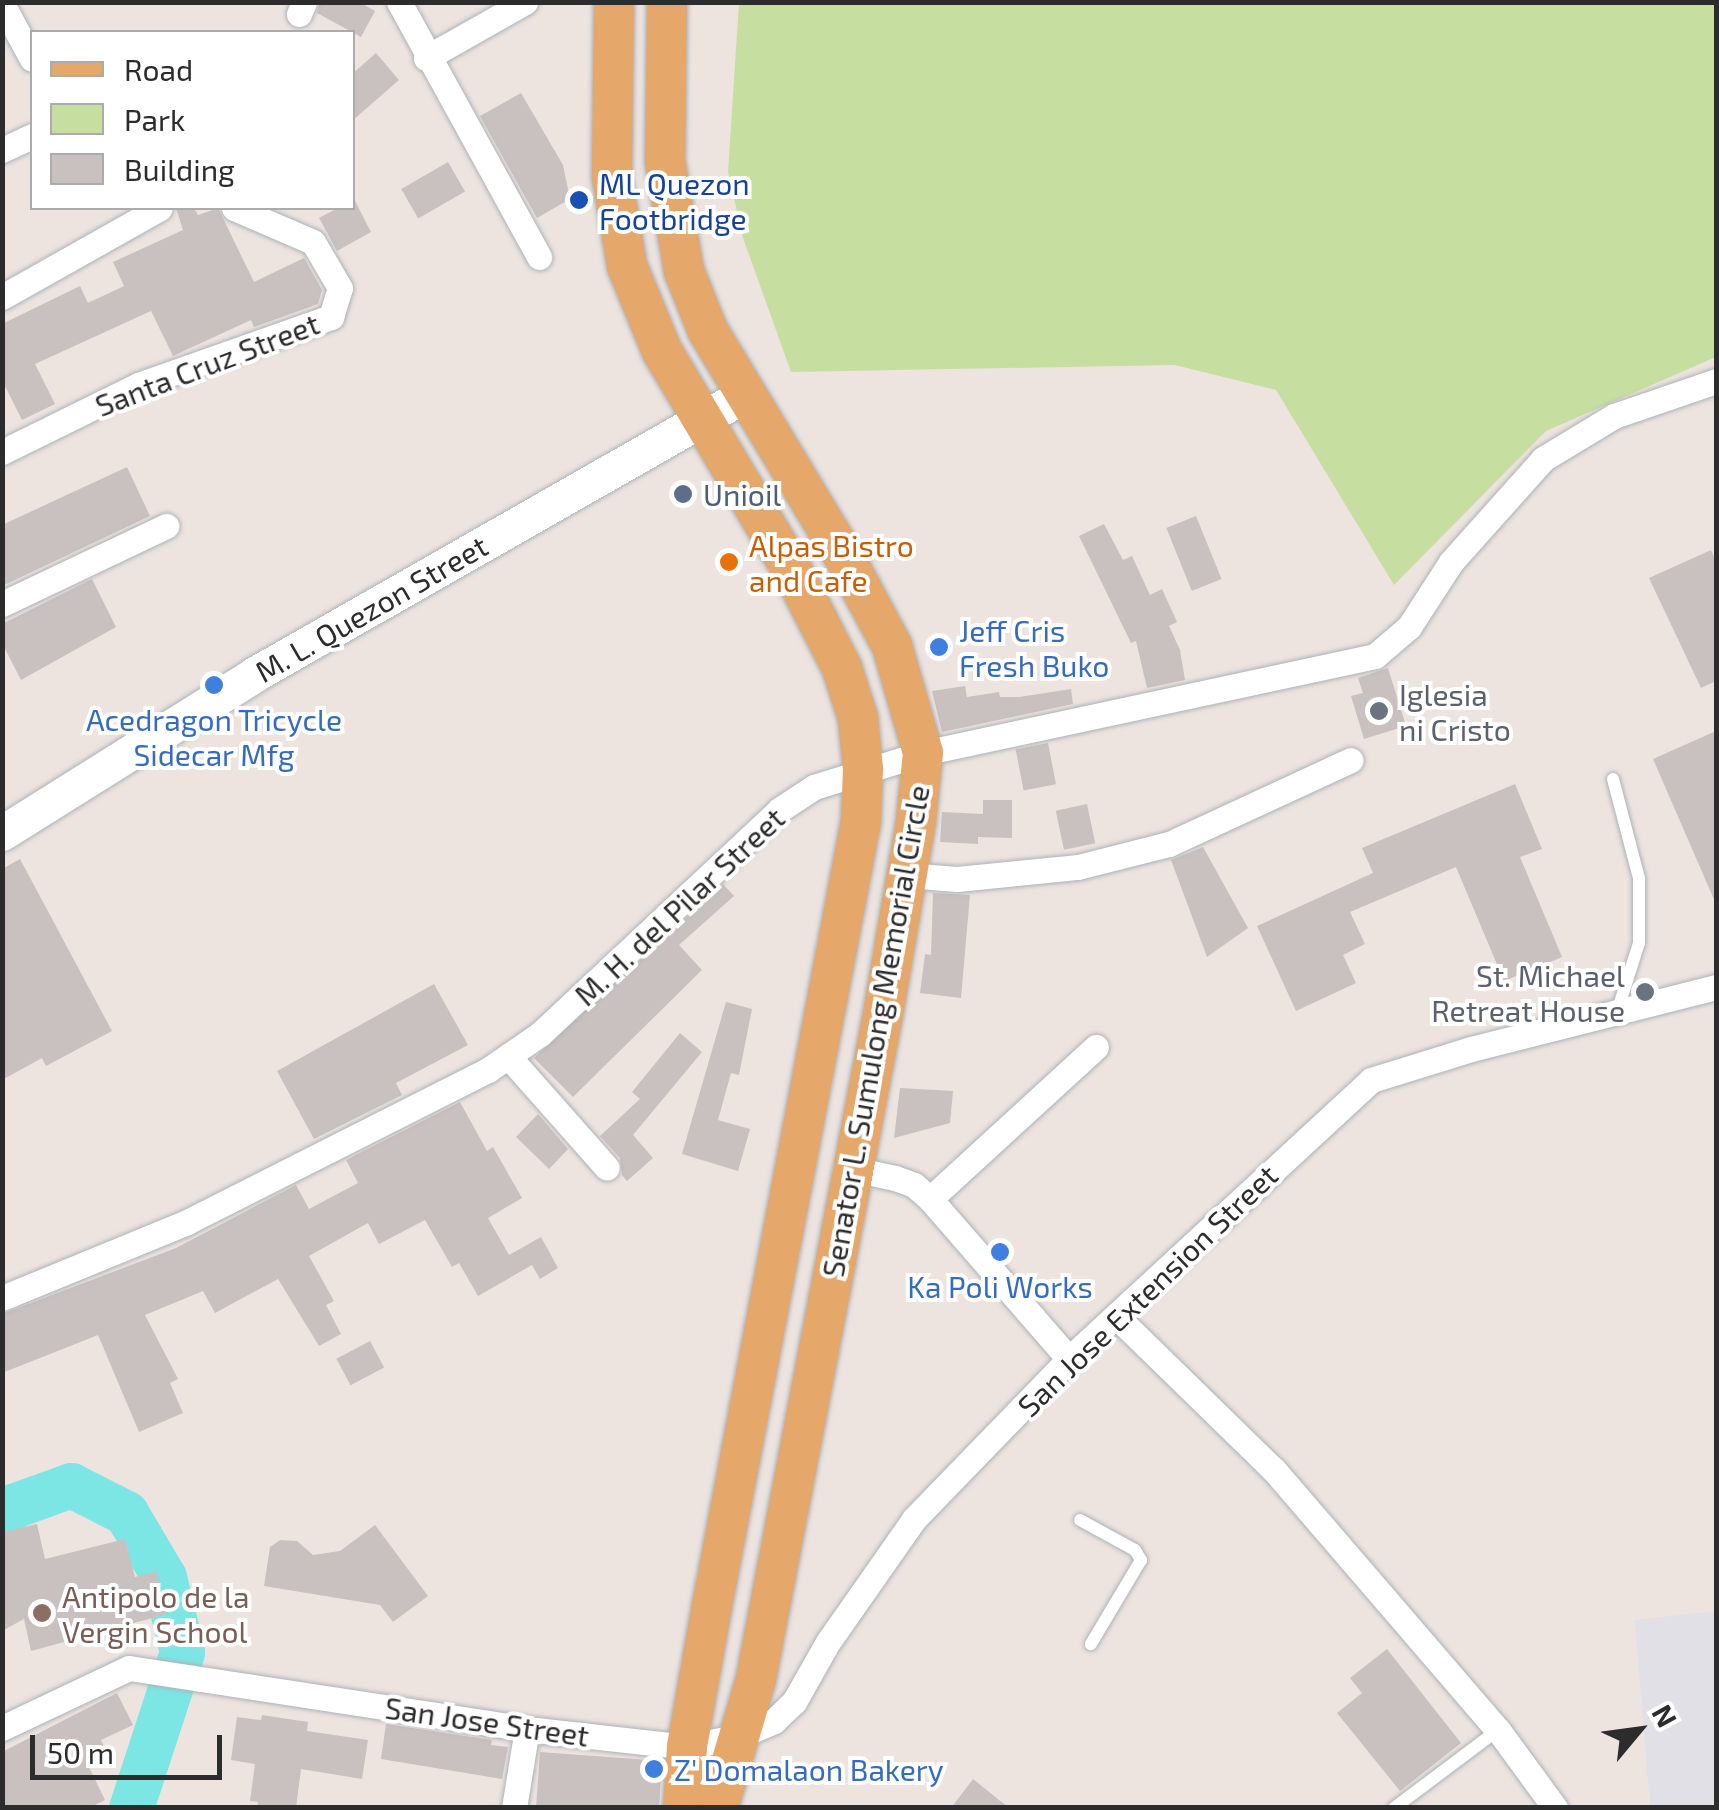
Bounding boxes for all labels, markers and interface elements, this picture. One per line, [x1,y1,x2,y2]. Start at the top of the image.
legend [30,30,355,210]
text: Road [124,51,193,87]
text: Park [124,101,185,137]
text: Building [124,151,235,187]
place label: ML Quezon Footbridge [599,165,750,236]
marker: ML Quezon Footbridge [568,189,590,211]
street label: Santa Cruz Street [90,305,324,423]
place label: Unioil [703,476,781,512]
marker: Unioil [672,483,694,505]
street label: M. L. Quezon Street [249,527,493,689]
place label: Alpas Bistro and Cafe [749,527,914,598]
marker: Alpas Bistro and Cafe [718,551,740,573]
place label: Jeff Cris Fresh Buko [959,612,1109,682]
marker: Jeff Cris Fresh Buko [928,636,950,658]
marker: Acedragon Tricycle Sidecar Mfg [203,674,225,696]
place label: Iglesia ni Cristo [1399,676,1511,746]
marker: Iglesia ni Cristo [1368,700,1390,722]
place label: Acedragon Tricycle Sidecar Mfg [86,701,342,772]
street label: Senator L. Sumulong Memorial Circle [814,782,936,1280]
street label: M. H. del Pilar Street [566,799,792,1013]
place label: St. Michael Retreat House [1431,957,1625,1028]
marker: St. Michael Retreat House [1634,981,1656,1003]
street label: San Jose Extension Street [1010,1156,1284,1424]
marker: Ka Poli Works [989,1241,1011,1263]
place label: Ka Poli Works [907,1268,1093,1304]
place label: Antipolo de la Vergin School [62,1578,249,1648]
marker: Antipolo de la Vergin School [31,1602,53,1624]
north arrow [1589,1680,1689,1780]
street label: San Jose Street [382,1689,592,1753]
text: N [1645,1698,1685,1733]
scale bar [35,1715,228,1777]
text: 50 m [47,1734,114,1770]
place label: Z' Domalaon Bakery [674,1751,944,1787]
marker: Z' Domalaon Bakery [643,1758,665,1780]

